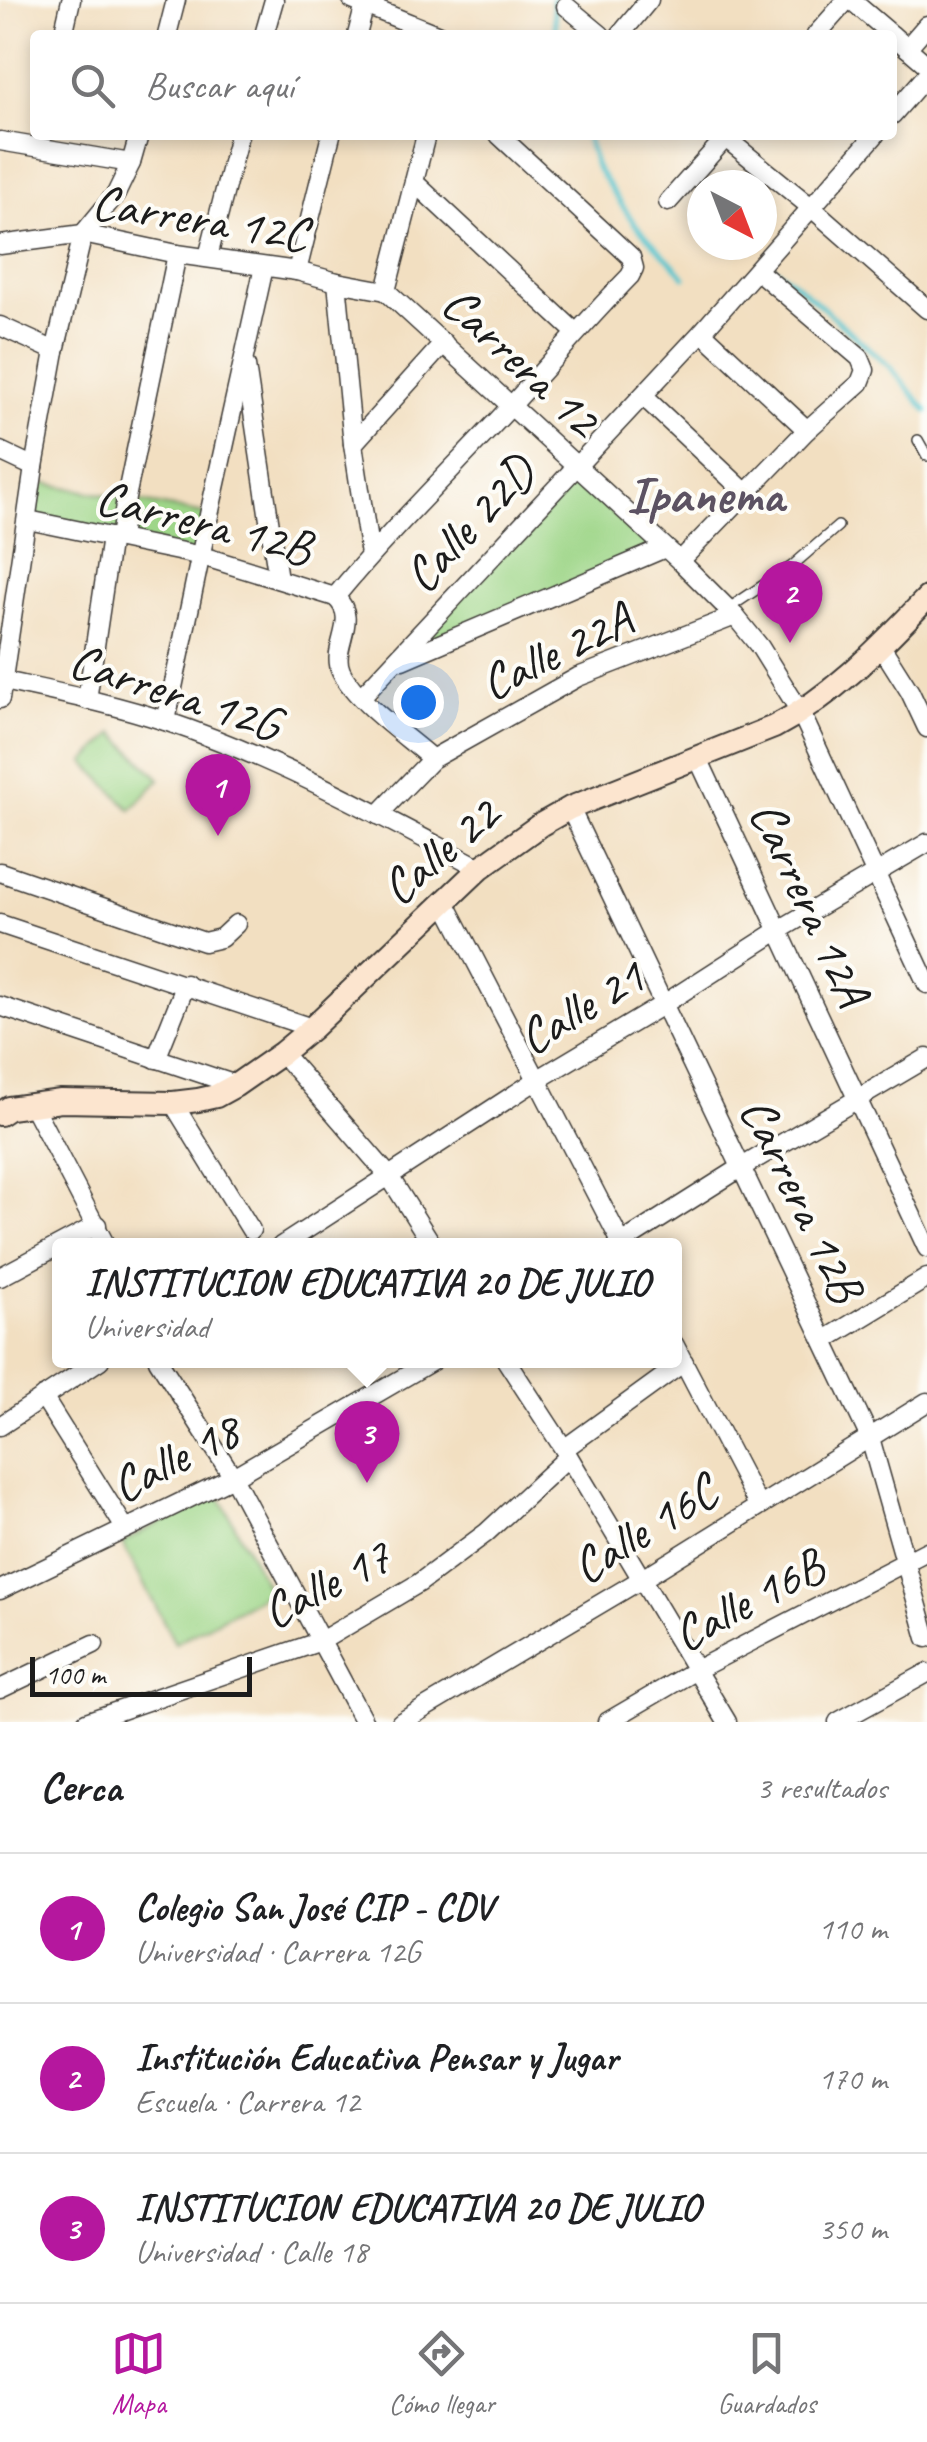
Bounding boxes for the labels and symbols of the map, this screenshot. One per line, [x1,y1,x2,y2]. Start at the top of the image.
street label: Carrera 12C [88,170,316,267]
north arrow [687,170,777,260]
street label: Carrera 12 [429,272,616,452]
street label: Calle 22D [390,439,551,606]
district label: Ipanema [626,462,788,528]
street label: Carrera 12B [90,465,321,580]
pin: 2 [758,560,822,643]
street label: Calle 22A [470,587,644,715]
street label: Carrera 12G [62,628,294,757]
your location [393,677,444,728]
pin: 1 [186,754,250,836]
street label: Calle 22 [368,781,515,919]
street label: Carrera 12A [735,791,886,1017]
street label: Calle 21 [507,944,658,1069]
street label: Carrera 12B [726,1087,880,1314]
street label: Calle 18 [100,1397,254,1517]
pin: 3 [334,1400,400,1483]
street label: Calle 16C [560,1458,732,1598]
street label: Calle 17 [251,1524,403,1643]
street label: Calle 16B [662,1533,837,1666]
scale bar [30,1652,252,1696]

